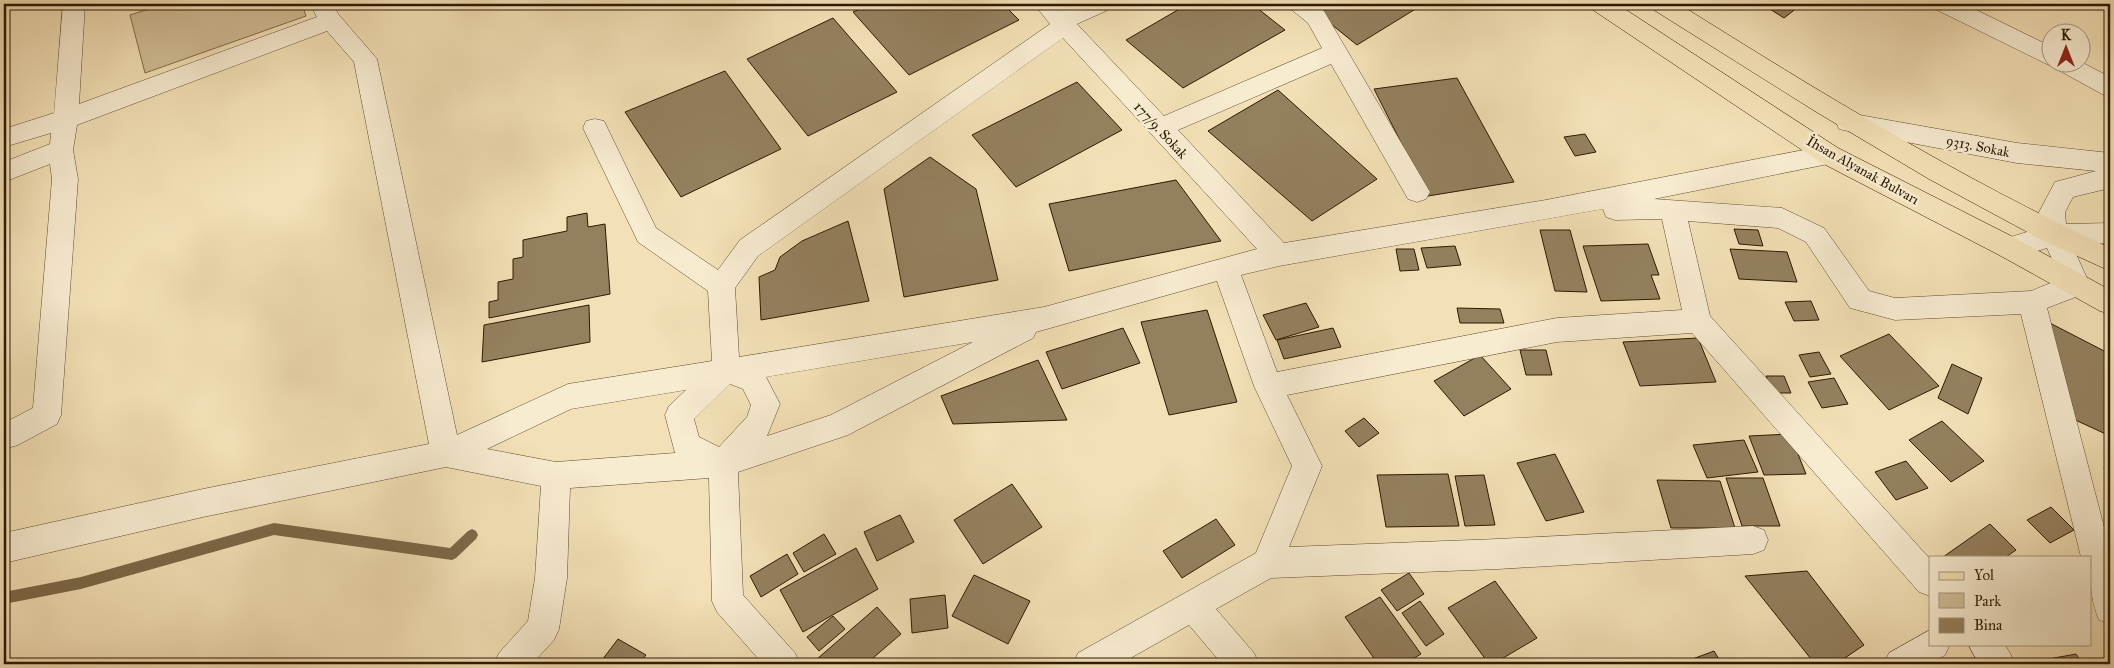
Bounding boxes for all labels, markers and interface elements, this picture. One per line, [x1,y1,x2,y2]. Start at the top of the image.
north arrow [2042,22,2092,72]
text: K [2061,27,2072,44]
street label: 177/9. Sokak [1130,98,1192,163]
street label: İhsan Alyanak Bulvarı [1804,132,1923,208]
street label: 9313. Sokak [1945,132,2012,161]
legend [1929,556,2092,646]
text: Yol [1974,566,1995,584]
text: Park [1974,592,2001,610]
text: Bina [1974,616,2003,634]

